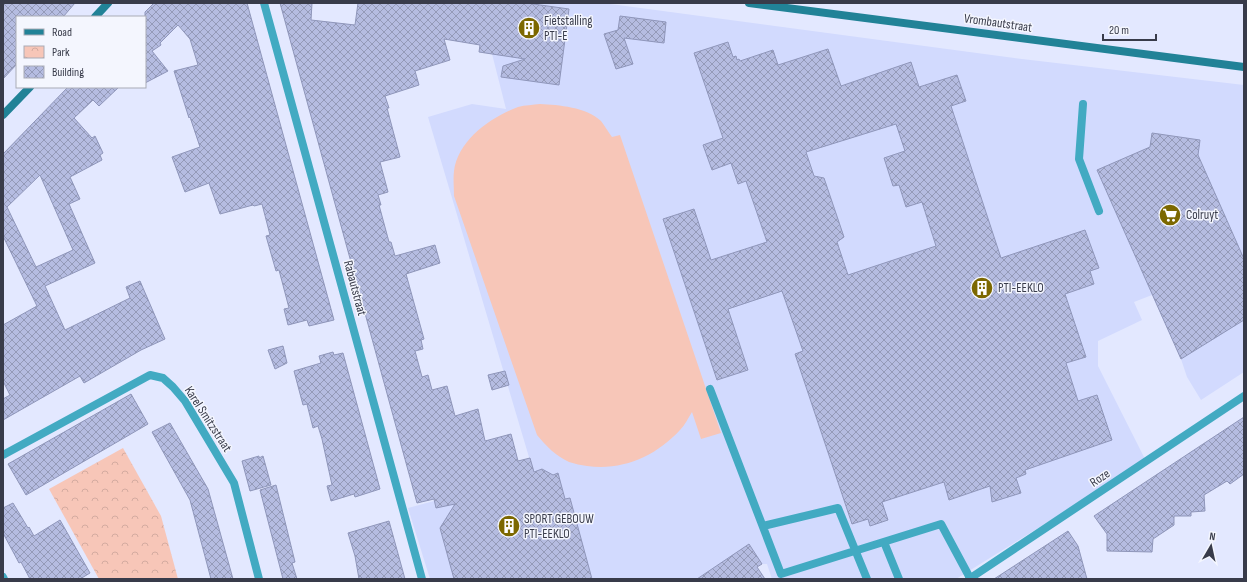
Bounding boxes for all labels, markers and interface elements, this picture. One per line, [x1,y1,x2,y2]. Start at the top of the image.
street label: Vrombautstraat [963,10,1033,36]
place label: Fietstalling PTI-E [544,13,592,44]
building icon: Fietstalling PTI-E [516,15,542,41]
legend [16,16,146,88]
scale bar [1103,16,1156,42]
text: 20 m [1109,23,1129,38]
text: Road [52,25,72,40]
text: Park [52,45,70,60]
text: Building [52,65,84,80]
supermarket icon: Colruyt [1157,202,1183,228]
place label: Colruyt [1186,207,1218,223]
street label: Rabautstraat [340,259,370,317]
building icon: PTI-EEKLO [969,275,995,301]
place label: PTI-EEKLO [998,280,1044,296]
street label: Karel Smitzstraat [181,383,235,455]
street label: Roze [1087,466,1113,490]
place label: SPORT GEBOUW PTI-EEKLO [524,511,594,542]
building icon: SPORT GEBOUW PTI-EEKLO [496,513,522,539]
north arrow [1191,526,1231,566]
text: N [1209,530,1217,544]

